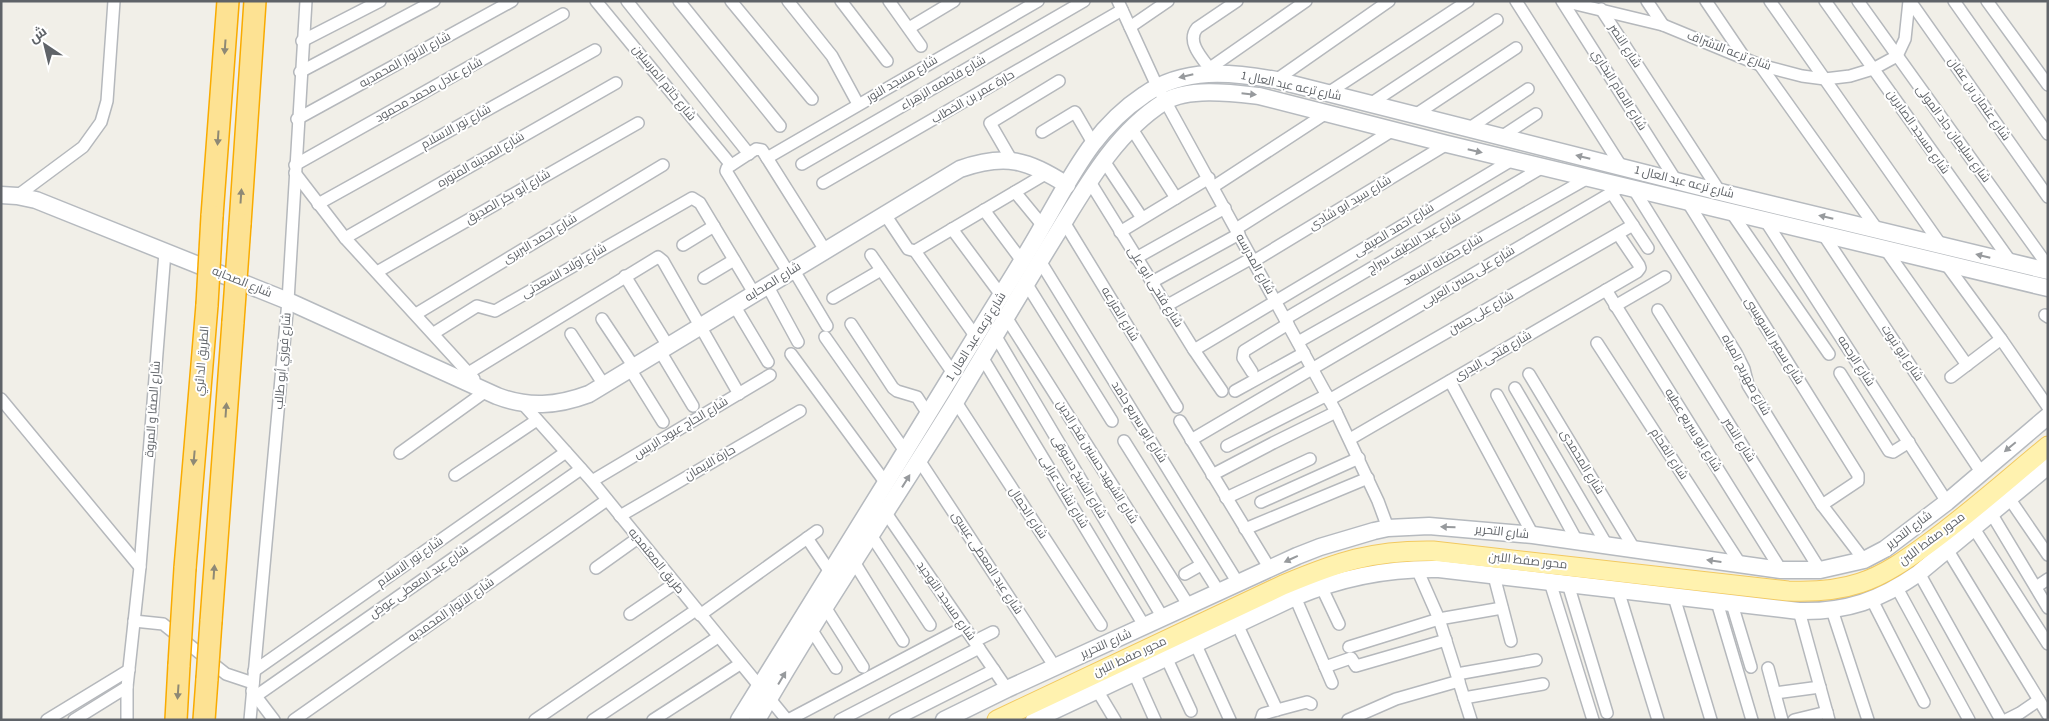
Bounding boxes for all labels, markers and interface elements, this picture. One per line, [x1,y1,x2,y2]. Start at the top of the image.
north arrow [20,20,70,70]
street label: شارع النصر [1604,20,1646,71]
text: ش [25,22,51,49]
street label: شارع ترعه الاشراف [1685,27,1774,75]
street label: شارع الانوار المحمديه [356,28,454,92]
one-way arrow [220,39,228,55]
street label: شارع خاتم المرسلين [628,41,700,125]
street label: شارع الامام البخاري [1586,46,1651,134]
street label: شارع مسجد النور [862,52,941,107]
street label: شارع فاطمه الزهراء [897,52,989,114]
street label: شارع عادل محمد محمود [372,53,486,127]
street label: شارع عثمان بن عفان [1944,54,2014,144]
street label: حارة عمر بن الخطاب [928,66,1018,128]
street label: شارع ترعه عبد العال 1 [1239,67,1343,105]
one-way arrow [1178,72,1193,80]
street label: شارع سليمان جاد المولى [1912,82,1994,186]
street label: شارع مسجد الصابرين [1883,86,1954,178]
one-way arrow [1241,91,1257,99]
street label: شارع نور الاسلام [418,101,494,153]
street label: شارع المدينه المنوره [434,128,528,192]
one-way arrow [214,130,222,146]
one-way arrow [1467,147,1482,155]
one-way arrow [1575,153,1590,161]
street label: شارع ترعه عبد العال 1 [1632,161,1736,203]
street label: شارع أبو بكر الصديق [462,166,554,228]
street label: شارع سيد ابو شادى [1305,172,1395,234]
one-way arrow [238,187,246,203]
street label: شارع احمد الصيفى [1351,199,1437,261]
street label: شارع عبد اللطيف سراج [1364,208,1464,278]
street label: شارع احمد البربرى [500,210,580,268]
one-way arrow [1818,213,1833,221]
street label: شارع حضانه السعد [1400,230,1486,290]
street label: شارع المدرسه [1231,231,1279,297]
street label: شارع اولاد السعدنى [518,240,610,302]
street label: شارع على حسن العربى [1418,242,1518,312]
street label: شارع فتحى ابو على [1123,243,1187,331]
one-way arrow [1976,252,1991,260]
street label: شارع الصحابه [742,258,804,306]
street label: شارع الصحابه [209,262,275,302]
street label: شارع المزرعه [1097,283,1143,345]
street label: شارع على حسن [1445,287,1517,339]
street label: شارع ترعه عبد العال 1 [942,289,1010,385]
street label: شارع سمير السويسى [1740,294,1808,388]
street label: شارع فوزي أبو طالب [270,312,297,410]
street label: شارع ابو نبوت [1877,321,1927,385]
street label: الطريق الدائري [190,325,215,397]
street label: شارع فتحى البدرى [1451,327,1535,385]
street label: شارع صهريج المياه [1717,331,1775,419]
street label: شارع الرحمه [1833,332,1879,390]
street label: شارع الصفا و المروة [141,360,165,458]
street label: شارع ابو سريع حامد [1107,378,1171,466]
street label: شارع ابو سريع عطيه [1661,385,1726,475]
street label: شارع الحاج عبود الريس [631,393,731,463]
street label: شارع الشهيد حسنين فخر الدين [1052,397,1142,527]
one-way arrow [223,402,231,418]
street label: شارع النصر [1718,414,1759,465]
street label: شارع الفحام [1646,425,1692,483]
street label: شارع المحمدى [1556,426,1608,498]
street label: شارع الشيخ دسوقى [1047,432,1111,522]
street label: حارة الايمان [681,441,739,485]
one-way arrow [2004,441,2017,452]
one-way arrow [190,450,198,466]
street label: شارع نشأت عرابى [1036,452,1093,532]
one-way arrow [901,474,910,488]
street label: شارع الجمال [1005,484,1051,542]
street label: شارع التحرير [1881,507,1936,554]
street label: شارع عبد المعطى عيسى [947,508,1027,618]
street label: محور صفط اللبن [1895,508,1969,570]
street label: شارع التحرير [1473,521,1530,543]
one-way arrow [1440,523,1456,531]
street label: طريق المعتمديه [624,524,688,598]
street label: شارع نور الاسلام [373,533,447,591]
street label: شارع عبد المعطى عوض [366,541,472,623]
street label: محور صفط اللبن [1488,548,1568,574]
one-way arrow [1284,555,1298,563]
one-way arrow [1705,557,1721,565]
street label: شارع مسجد التوحيد [912,558,980,644]
one-way arrow [211,564,219,580]
street label: شارع الانوار المحمديه [404,574,498,646]
street label: شارع التحرير [1077,625,1134,663]
street label: محور صفط اللبن [1091,633,1169,681]
one-way arrow [777,671,786,684]
one-way arrow [173,685,181,701]

